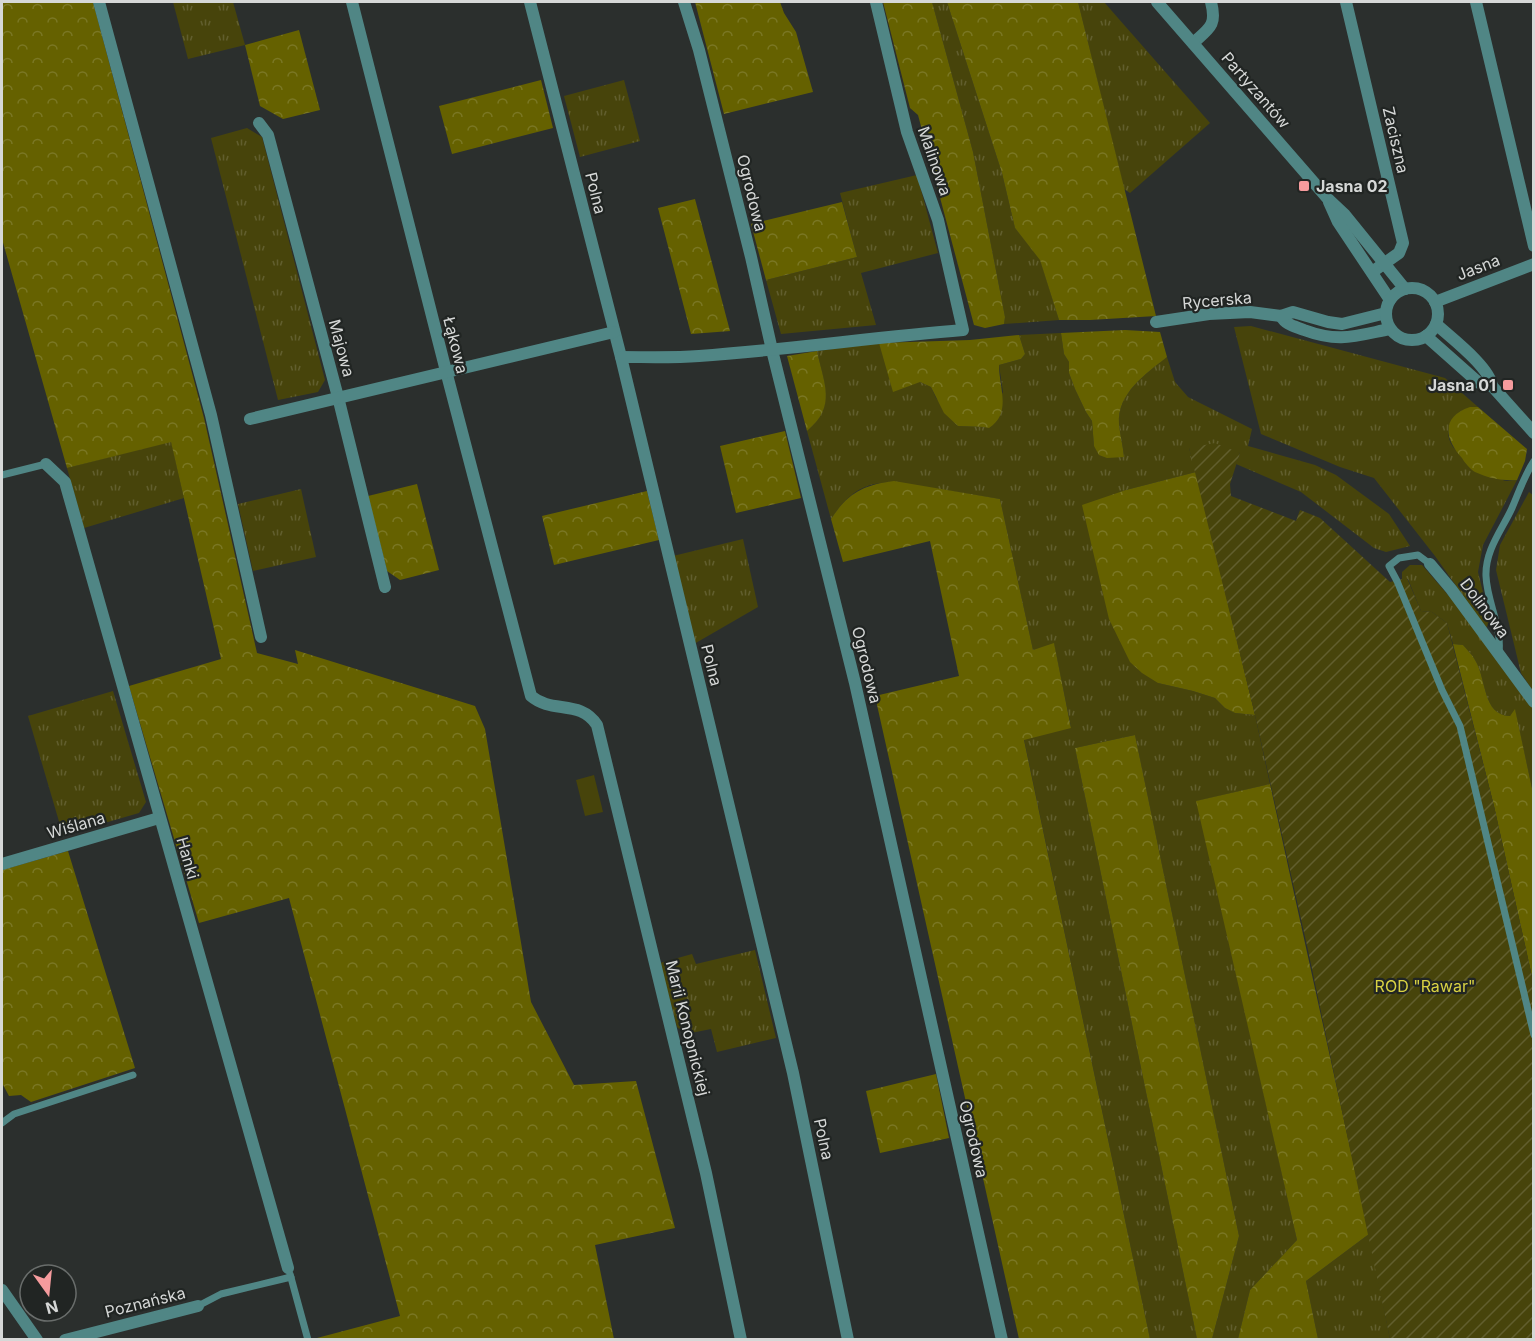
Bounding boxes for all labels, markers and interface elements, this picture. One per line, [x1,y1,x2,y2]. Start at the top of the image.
street label: Partyzantów [1217,48,1295,132]
street label: Zaciszna [1379,105,1413,175]
street label: Malinowa [914,124,956,198]
street label: Ogrodowa [733,152,771,234]
street label: Polna [581,170,611,216]
place label: Jasna 02 [1316,176,1388,196]
marker: Jasna 02 [1297,179,1311,193]
street label: Jasna [1453,250,1503,284]
street label: Rycerska [1181,287,1253,313]
street label: Łąkowa [439,314,473,376]
street label: Majowa [325,317,359,379]
place label: Jasna 01 [1428,375,1496,395]
marker: Jasna 01 [1501,378,1515,392]
street label: Dolinowa [1456,574,1514,642]
street label: Ogrodowa [848,624,886,706]
street label: Polna [697,642,727,688]
street label: Wiślana [45,807,107,843]
street label: Hanki [172,835,204,881]
street label: Marii Konopnickiej [662,958,714,1098]
park label: ROD "Rawar" [1375,976,1475,996]
street label: Ogrodowa [955,1098,993,1180]
street label: Polna [810,1116,838,1162]
north arrow [18,1263,78,1323]
street label: Poznańska [103,1282,187,1322]
text: N [43,1296,60,1319]

